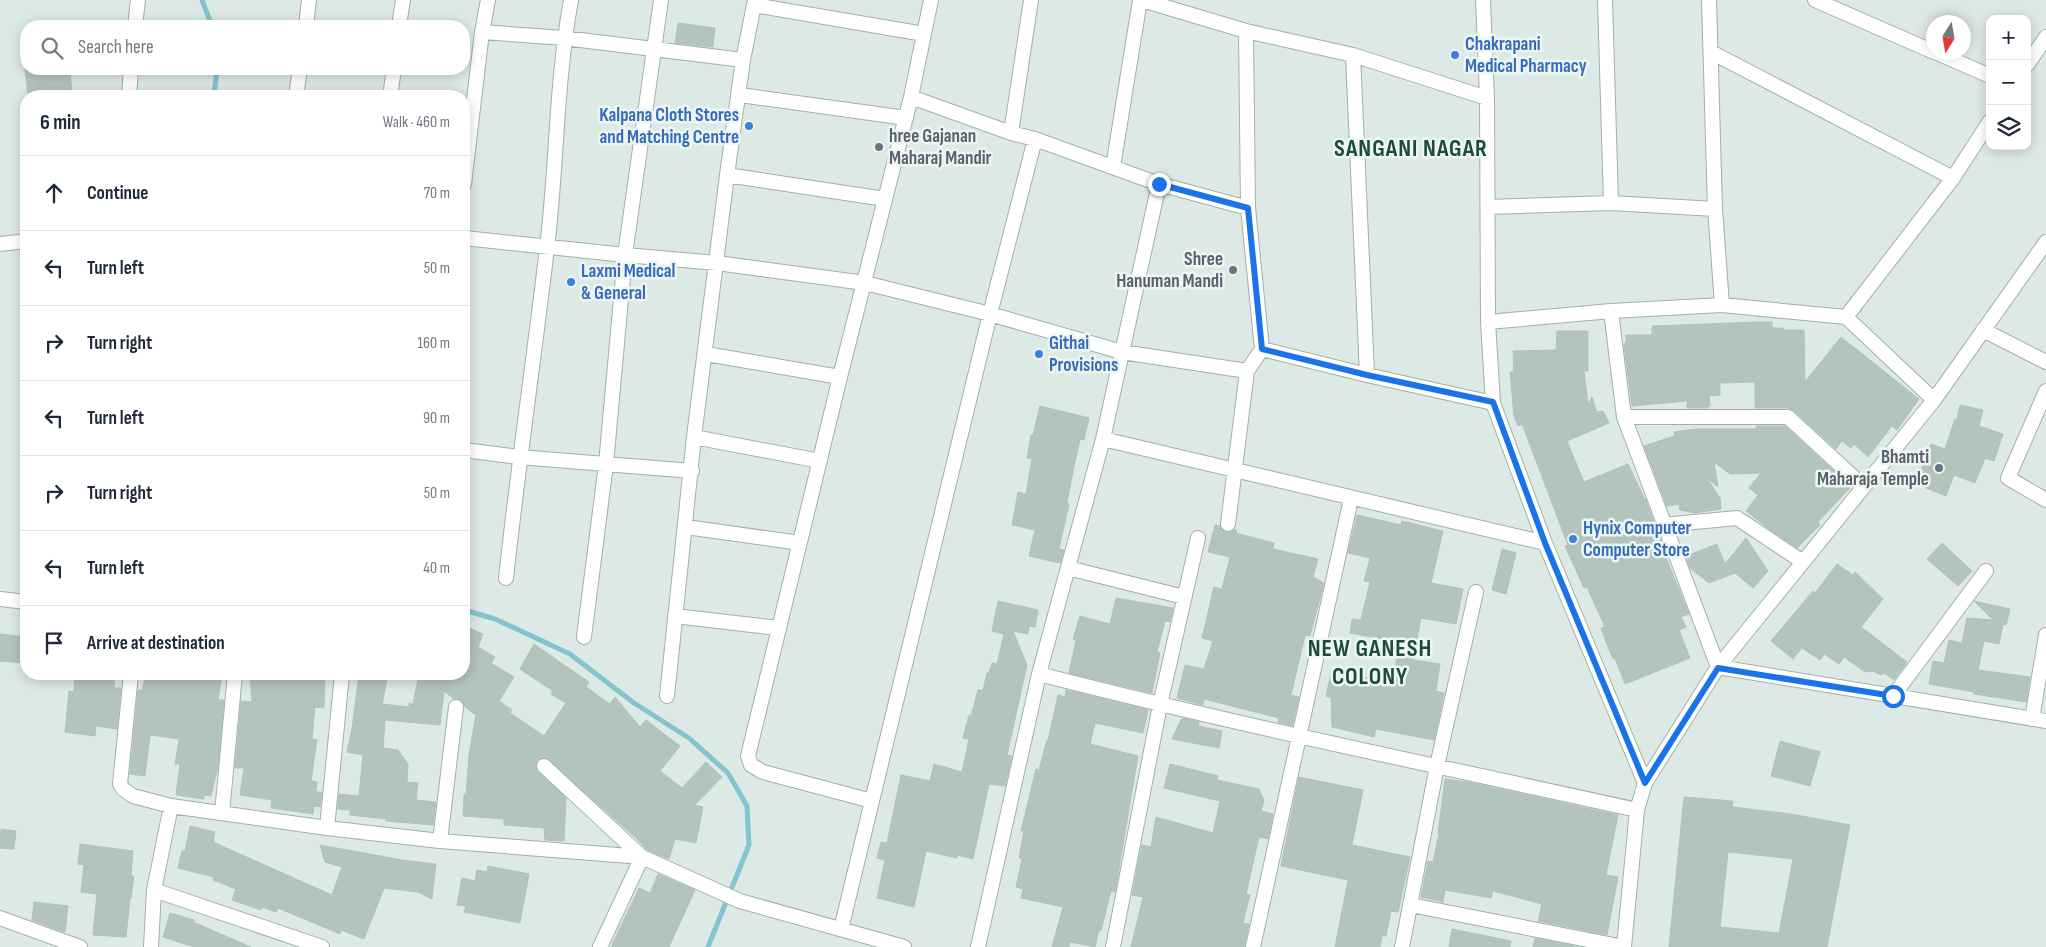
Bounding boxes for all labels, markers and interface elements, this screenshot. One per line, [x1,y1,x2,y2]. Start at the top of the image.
north arrow [1926,15,1971,60]
map controls [1986,15,2031,150]
button: + [1986,15,2031,60]
search box [20,20,470,75]
place label: Chakrapani Medical Pharmacy [1465,33,1587,78]
icon: search [38,34,66,62]
text: Search here [78,36,154,59]
marker: Chakrapani Medical Pharmacy [1449,49,1461,61]
button: − [1986,60,2031,105]
place label: Kalpana Cloth Stores and Matching Centre [599,104,739,149]
button: layers [1986,105,2031,150]
text: 6 min [40,110,81,135]
text: Walk · 460 m [383,113,450,132]
marker: Kalpana Cloth Stores and Matching Centre [743,120,755,132]
place label: hree Gajanan Maharaj Mandir [889,125,992,170]
district label: SANGANI NAGAR [1334,134,1488,163]
marker: hree Gajanan Maharaj Mandir [873,141,885,153]
route end [1148,173,1171,196]
icon: ahead [40,179,68,207]
text: Continue [87,182,148,205]
text: 70 m [424,184,450,203]
place label: Shree Hanuman Mandi [1116,248,1223,293]
icon: left [40,254,68,282]
text: Turn left [87,257,144,280]
text: 50 m [424,259,450,278]
place label: Laxmi Medical & General [581,260,675,305]
marker: Shree Hanuman Mandi [1227,264,1239,276]
marker: Laxmi Medical & General [565,276,577,288]
icon: right [40,329,68,357]
text: Turn right [87,332,152,355]
place label: Githai Provisions [1049,332,1118,377]
text: 160 m [417,334,450,353]
marker: Githai Provisions [1033,348,1045,360]
icon: left [40,404,68,432]
text: Turn left [87,407,144,430]
text: 90 m [423,409,450,428]
place label: Bhamti Maharaja Temple [1817,446,1929,491]
marker: Bhamti Maharaja Temple [1933,462,1945,474]
icon: right [40,479,68,507]
text: Turn right [87,482,152,505]
text: 50 m [424,484,450,503]
place label: Hynix Computer Computer Store [1583,517,1692,562]
marker: Hynix Computer Computer Store [1567,533,1579,545]
icon: left [40,554,68,582]
text: Turn left [87,557,144,580]
text: 40 m [423,559,450,578]
icon: arrive [40,629,68,657]
text: Arrive at destination [87,632,225,655]
district label: NEW GANESH COLONY [1308,634,1432,691]
route start [1882,685,1905,708]

